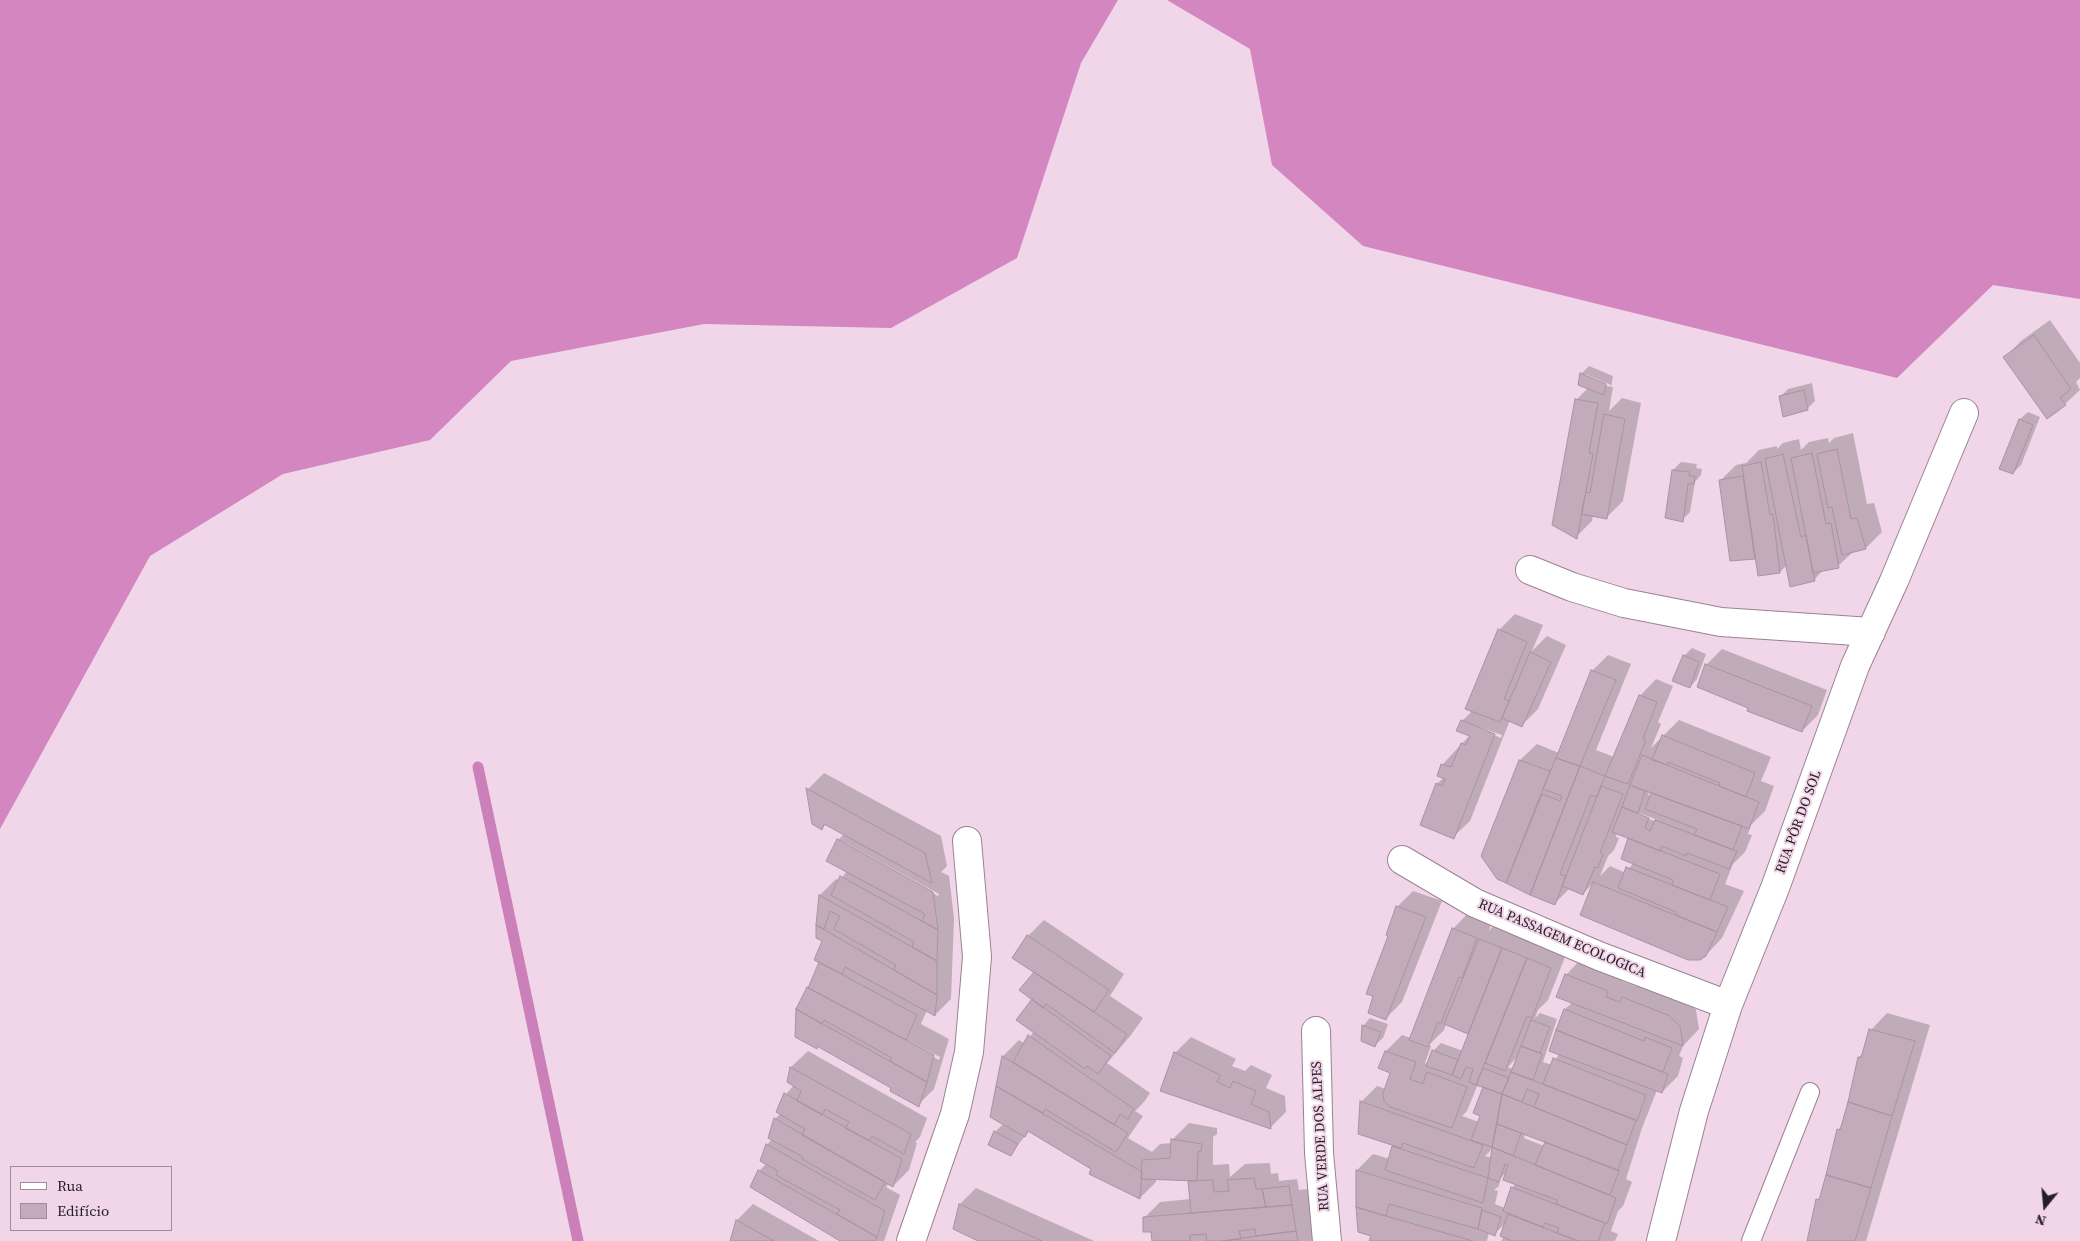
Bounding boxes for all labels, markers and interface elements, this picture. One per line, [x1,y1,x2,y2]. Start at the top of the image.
street label: RUA PÔR DO SOL [1773,768,1825,876]
street label: RUA PASSAGEM ECOLOGICA [1476,896,1648,982]
street label: RUA VERDE DOS ALPES [1309,1061,1333,1211]
legend [10,1166,172,1231]
text: Rua [57,1175,83,1196]
north arrow [2020,1181,2070,1231]
text: Edifício [57,1200,109,1221]
text: N [2033,1209,2048,1231]

